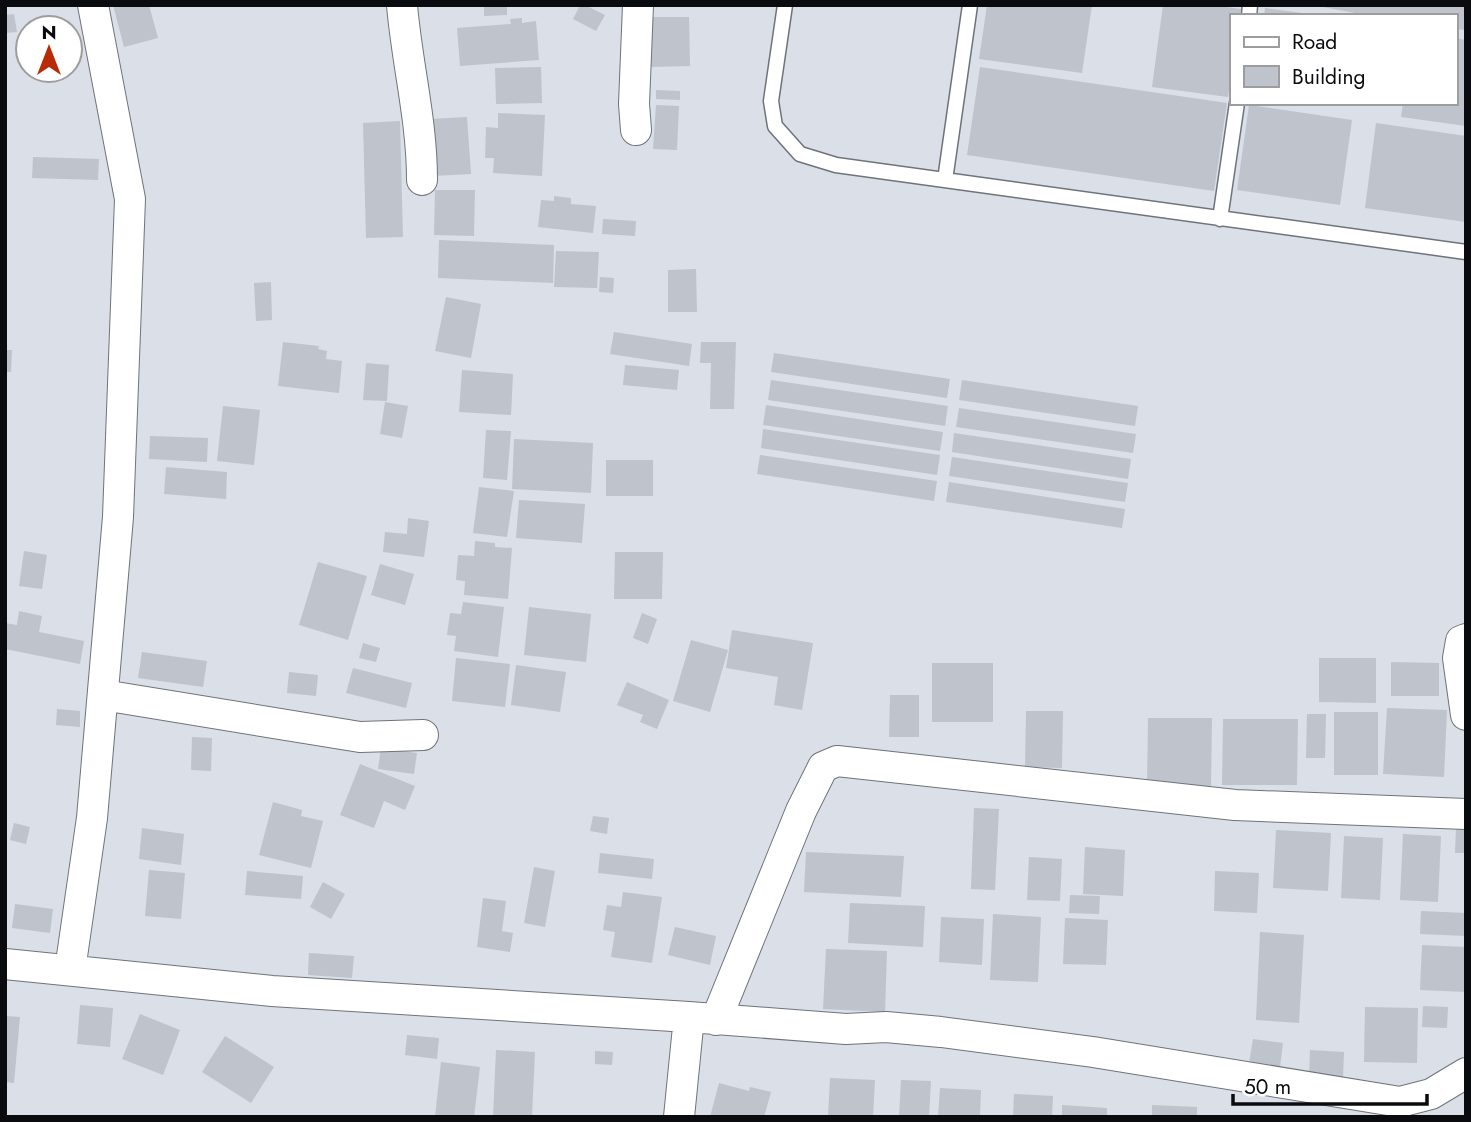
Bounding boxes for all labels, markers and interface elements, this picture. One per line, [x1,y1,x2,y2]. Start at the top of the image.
north arrow [14,14,84,84]
legend [1230,14,1457,105]
text: N [41,19,57,46]
text: Road [1292,27,1337,57]
text: Building [1292,62,1365,92]
scale bar [1233,1062,1427,1106]
text: 50 m [1244,1072,1291,1102]

